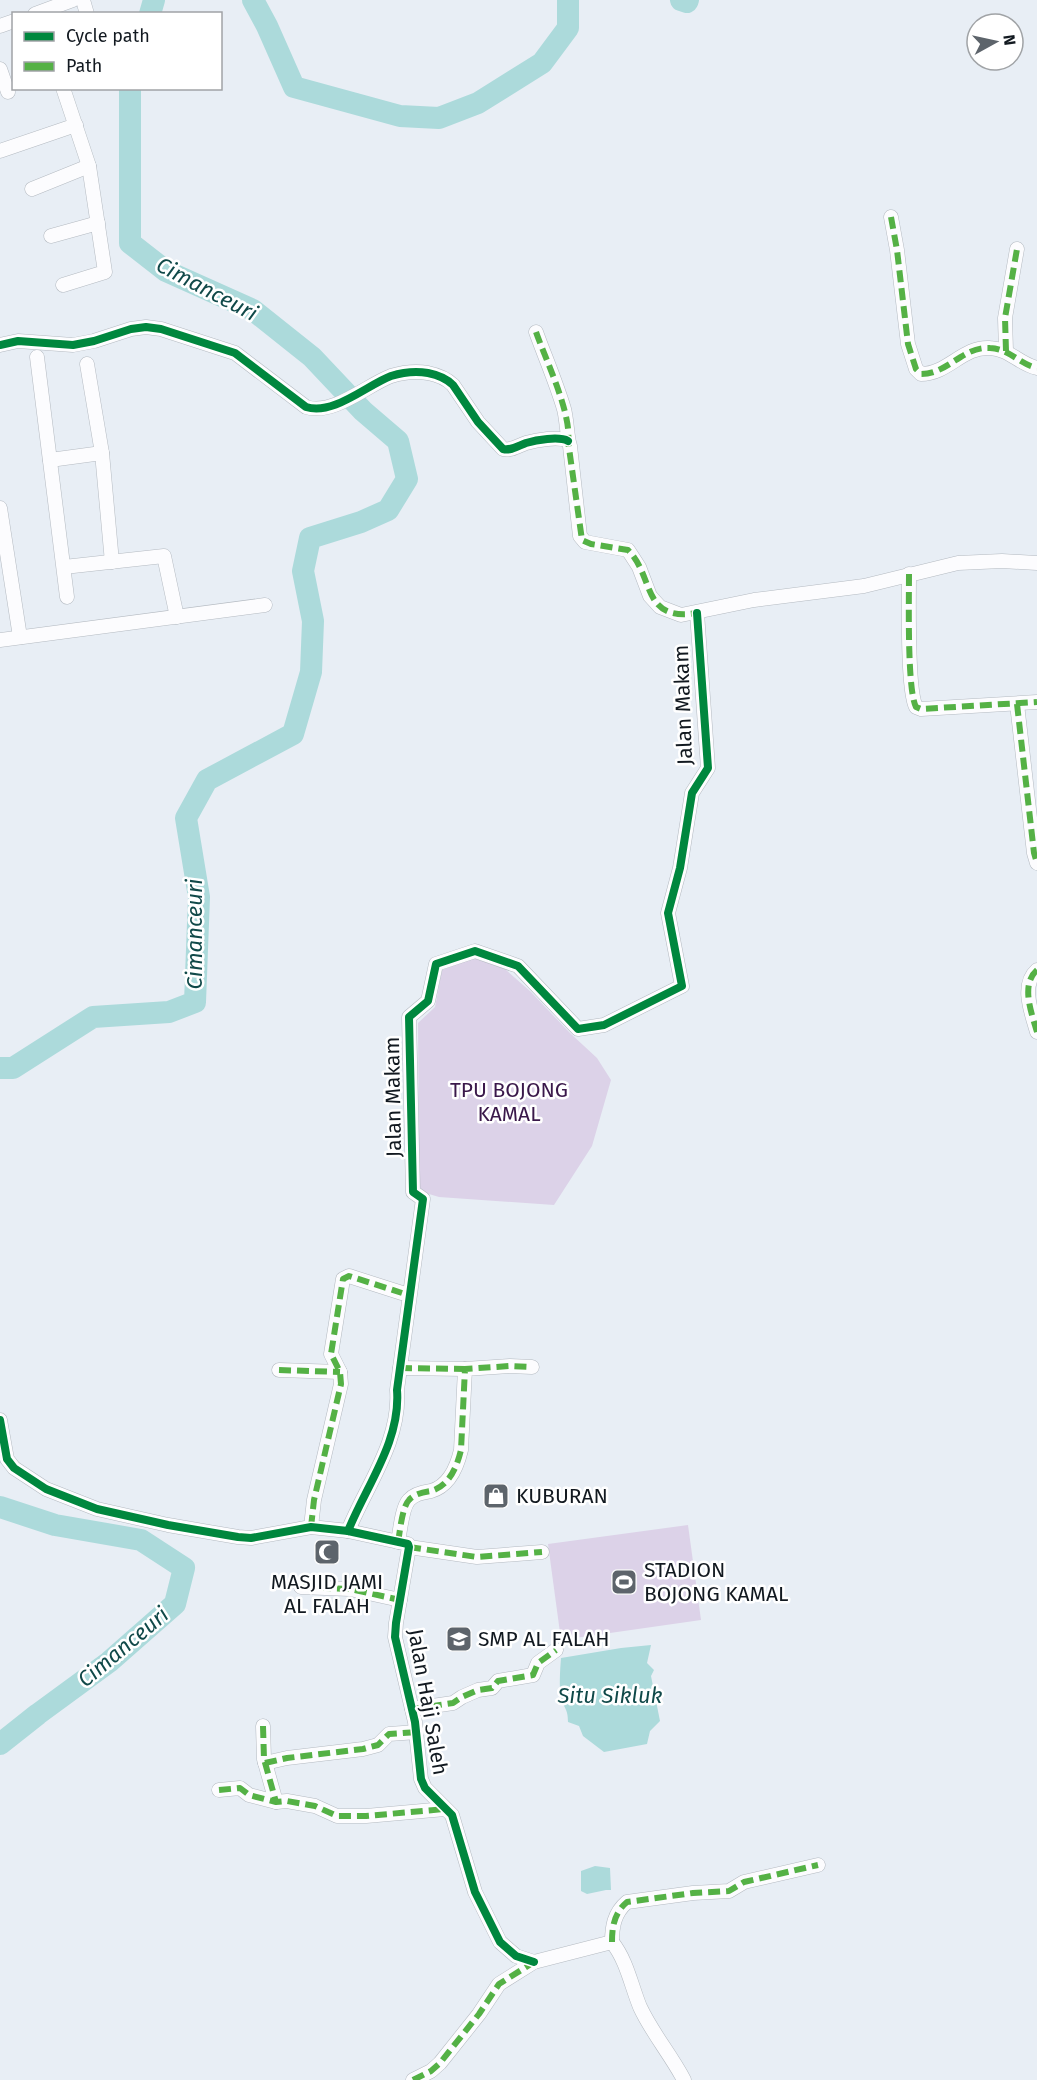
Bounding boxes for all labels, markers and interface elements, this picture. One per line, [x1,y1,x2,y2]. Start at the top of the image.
legend [12,12,222,90]
north arrow [965,12,1025,72]
text: Cycle path [66,25,150,47]
text: N [999,33,1020,47]
text: Path [66,55,102,77]
water label: Cimanceuri [152,251,262,327]
street label: Jalan Makam [668,644,698,766]
water label: Cimanceuri [181,879,208,989]
street label: Jalan Makam [379,1036,407,1158]
park label: TPU BOJONG KAMAL [450,1077,568,1127]
shop icon: KUBURAN [481,1481,511,1511]
place label: KUBURAN [516,1483,608,1509]
mosque icon: MASJID JAMI AL FALAH [312,1537,342,1567]
place label: STADION BOJONG KAMAL [644,1557,789,1607]
sports icon: STADION BOJONG KAMAL [609,1567,639,1597]
place label: MASJID JAMI AL FALAH [271,1569,383,1619]
water label: Cimanceuri [72,1601,174,1693]
school or university icon: SMP AL FALAH [444,1624,474,1654]
place label: SMP AL FALAH [478,1626,609,1652]
street label: Jalan Haji Saleh [402,1627,454,1777]
water label: Situ Sikluk [556,1682,663,1709]

